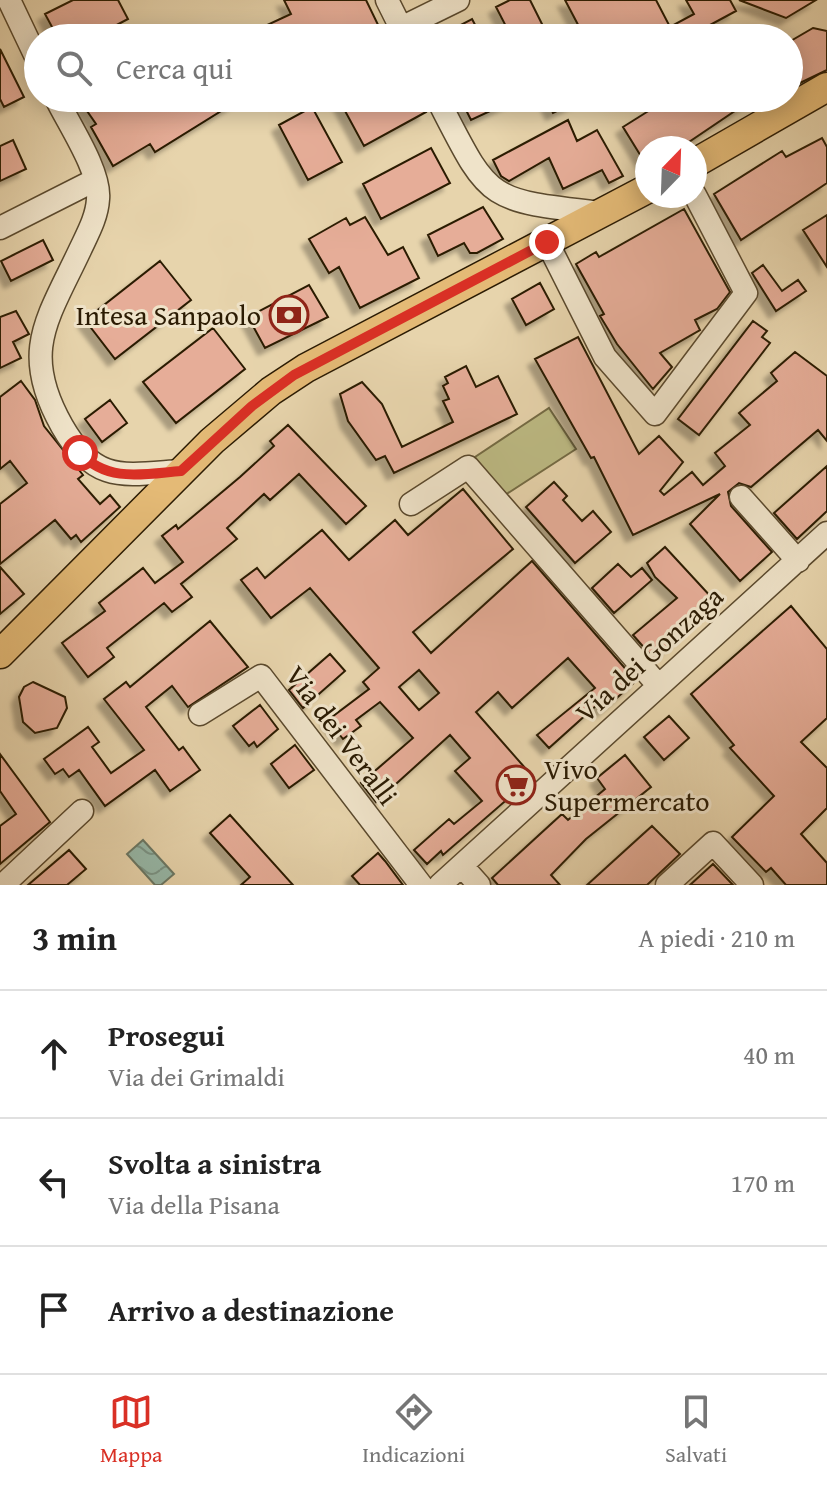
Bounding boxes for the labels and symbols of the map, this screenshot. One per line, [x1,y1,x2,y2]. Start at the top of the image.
north arrow [635,136,707,208]
route end [529,224,565,260]
place label: Intesa Sanpaolo [76,294,261,335]
bank icon: Intesa Sanpaolo [268,294,310,336]
route start [62,435,98,471]
street label: Via dei Gonzaga [566,575,732,731]
street label: Via dei Veralli [276,656,409,813]
place label: Vivo Supermercato [544,748,710,821]
supermarket icon: Vivo Supermercato [495,764,537,806]

